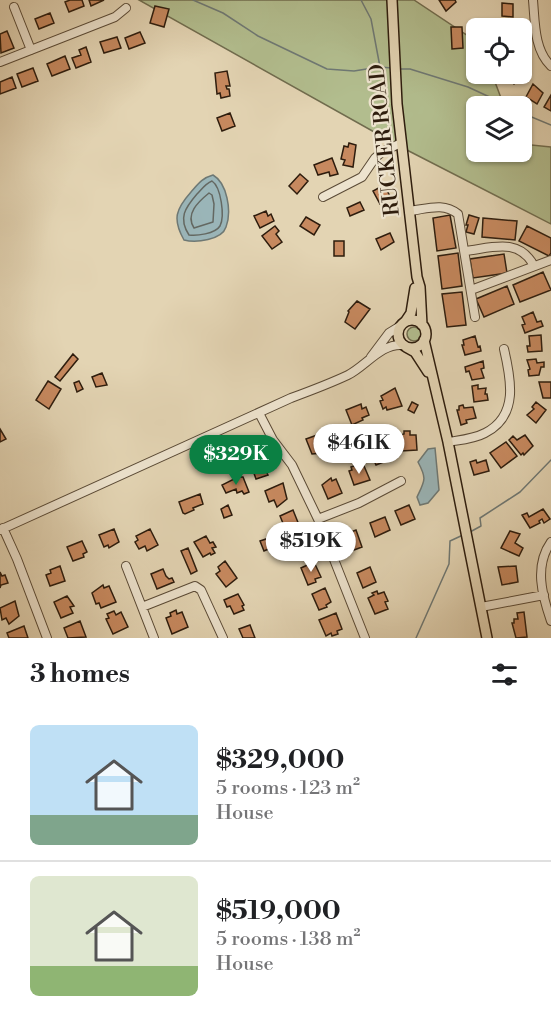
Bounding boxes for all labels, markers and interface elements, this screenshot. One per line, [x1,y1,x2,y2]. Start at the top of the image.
map controls [466,18,532,162]
button: locate [466,18,532,84]
street label: RUCKER ROAD [364,63,406,217]
button: layers [466,96,532,162]
pin: $461K [317,424,401,475]
text: $461K [327,431,391,456]
pin: $329K [194,435,278,486]
text: $329K [203,442,269,467]
pin: $519K [269,522,353,573]
text: $519K [280,529,342,554]
text: 3 homes [30,658,130,690]
icon: filters [488,658,521,691]
text: $329,000 [216,744,344,776]
icon: home [78,749,150,821]
text: 5 rooms · 123 m² [216,776,360,801]
text: House [216,801,274,826]
text: $519,000 [216,895,341,927]
icon: home [78,900,150,972]
text: 5 rooms · 138 m² [216,927,360,952]
text: House [216,952,274,977]

